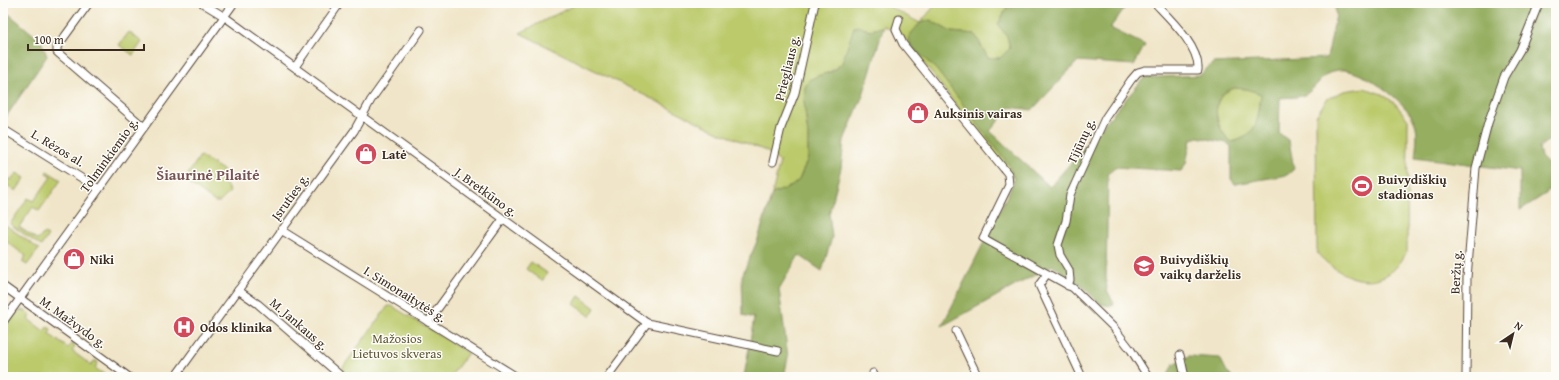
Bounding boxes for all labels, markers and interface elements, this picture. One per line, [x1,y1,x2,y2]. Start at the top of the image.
scale bar [28,26,144,52]
text: 100 m [34,31,64,48]
street label: Priegliaus g. [770,33,804,103]
shop icon: Auksinis vairas [905,100,931,126]
place label: Auksinis vairas [934,104,1023,123]
street label: Tolminkiemio g. [75,114,143,196]
street label: Tijūnų g. [1062,115,1100,167]
street label: L. Rėzos al. [28,125,88,171]
shop icon: Latė [353,141,379,167]
place label: Latė [382,145,407,164]
street label: J. Bretkūno g. [449,162,521,221]
district label: Šiaurinė Pilaitė [156,164,260,185]
street label: Įsruties g. [267,170,313,224]
place label: Buivydiškių stadionas [1378,170,1447,204]
sports icon: Buivydiškių stadionas [1349,173,1375,199]
shop icon: Niki [61,246,87,272]
place label: Niki [90,250,114,269]
place label: Buivydiškių vaikų darželis [1160,250,1242,284]
street label: Beržų g. [1445,250,1467,294]
school or university icon: Buivydiškių vaikų darželis [1131,253,1157,279]
street label: I. Simonaitytės g. [360,261,450,327]
street label: M. Mažvydo g. [36,291,110,353]
street label: M. Jankaus g. [266,293,332,355]
hospital icon: Odos klinika [171,314,197,340]
north arrow [1493,314,1533,354]
text: N [1511,317,1527,335]
place label: Odos klinika [200,318,273,337]
park label: Mažosios Lietuvos skveras [352,329,442,363]

